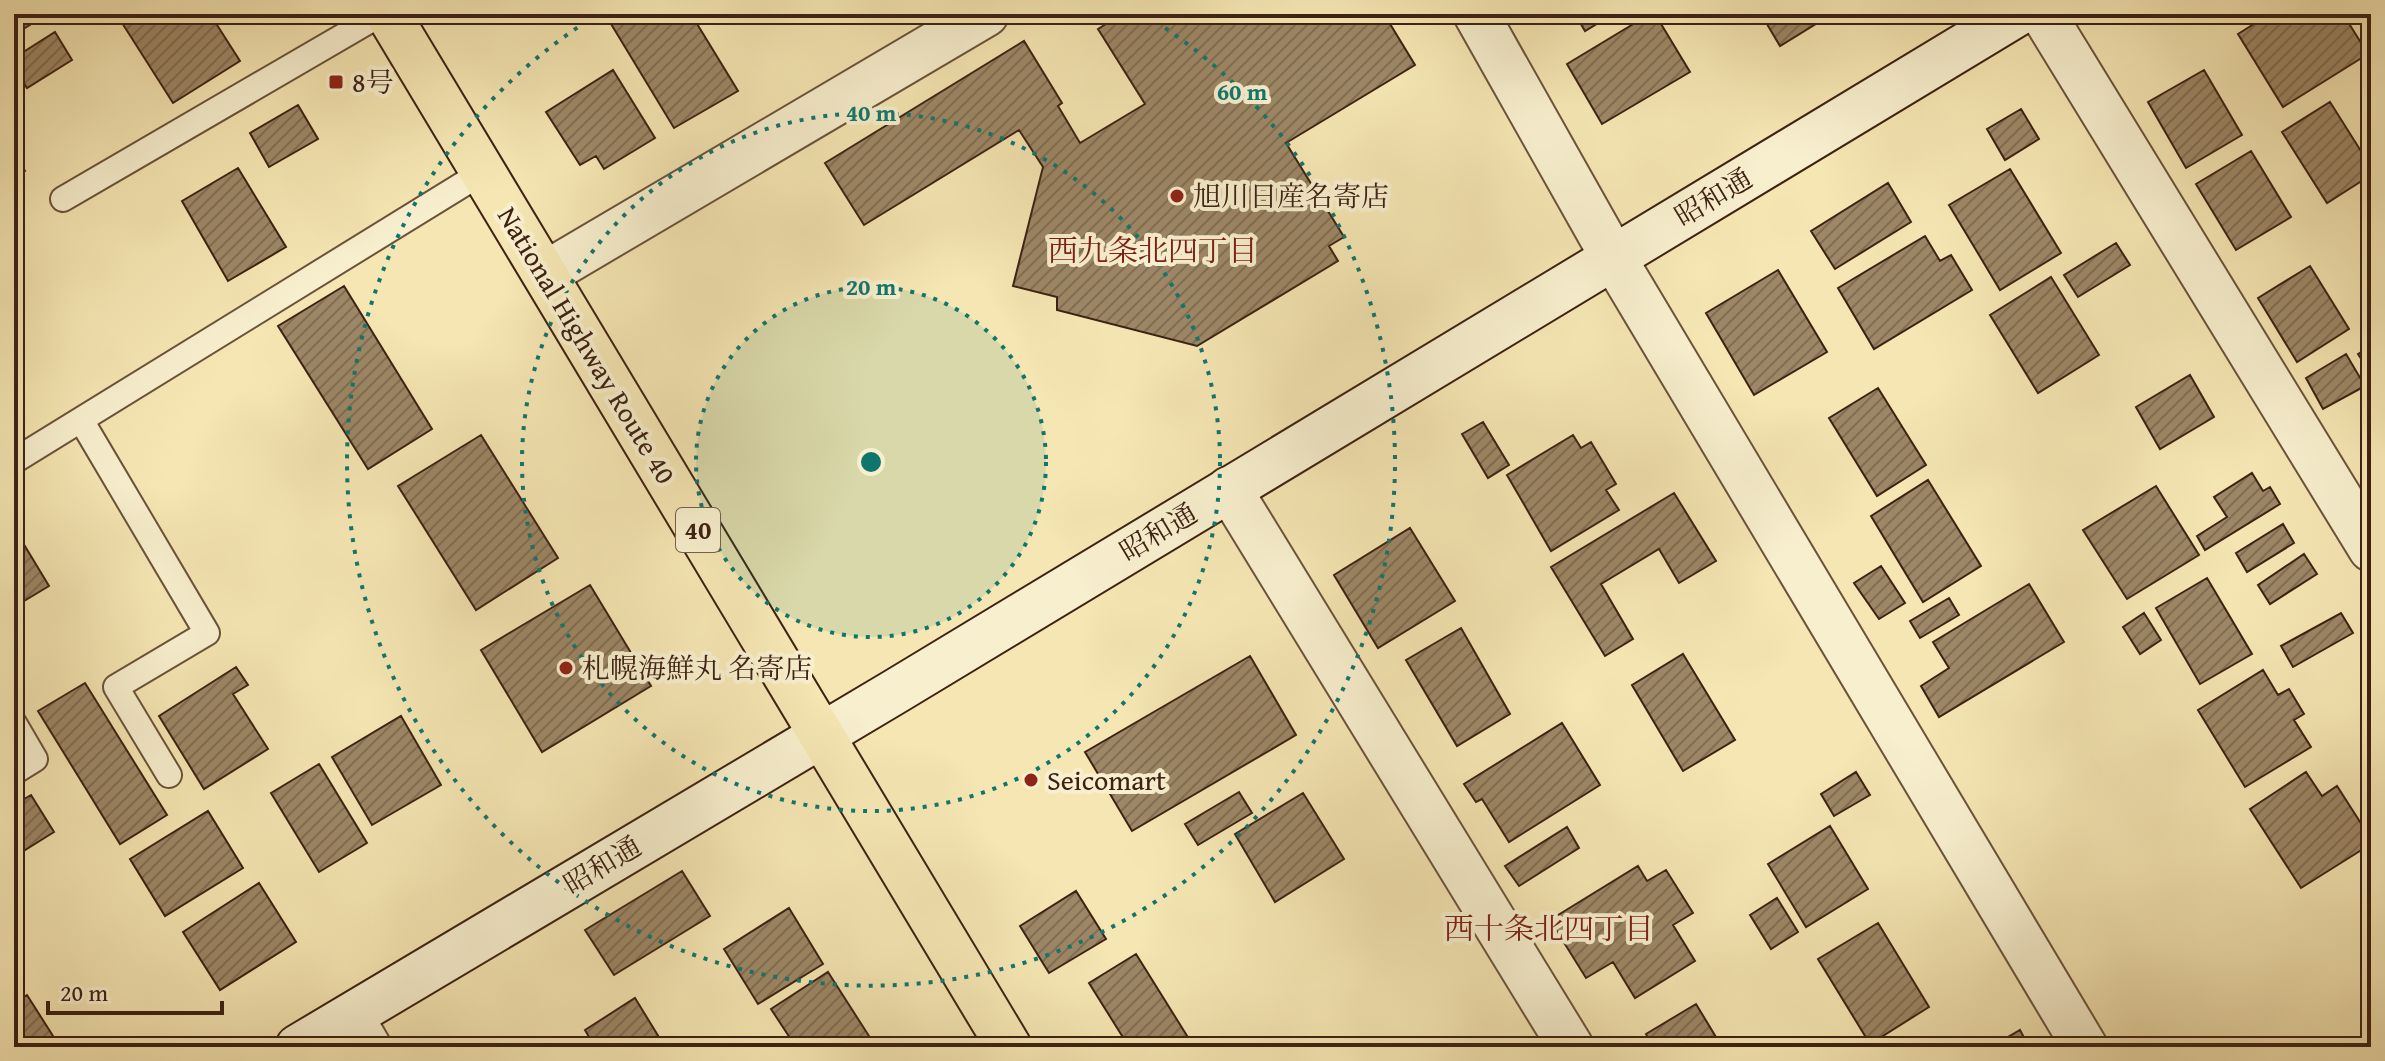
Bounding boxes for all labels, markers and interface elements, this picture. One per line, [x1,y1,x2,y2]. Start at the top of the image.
place label: 8号 [352,61,393,102]
marker: 8号 [327,73,345,91]
text: 60 m [1217,74,1268,109]
text: 40 m [846,95,897,130]
street label: 昭和通 [1666,157,1759,236]
place label: 旭川日産名寄店 [1193,175,1389,216]
marker: 旭川日産名寄店 [1168,187,1186,205]
street label: National Highway Route 40 [488,198,687,491]
district label: 西九条北四丁目 [1048,228,1258,272]
text: 20 m [846,269,897,304]
centre of rings [857,448,885,476]
street label: 昭和通 [1111,492,1204,571]
road number: 40 [676,508,720,552]
place label: 札幌海鮮丸 名寄店 [582,647,812,688]
marker: 札幌海鮮丸 名寄店 [557,659,575,677]
place label: Seicomart [1047,759,1166,800]
marker: Seicomart [1022,771,1040,789]
street label: 昭和通 [555,825,648,904]
district label: 西十条北四丁目 [1444,906,1654,950]
scale bar [48,965,222,1015]
text: 20 m [60,975,108,1010]

